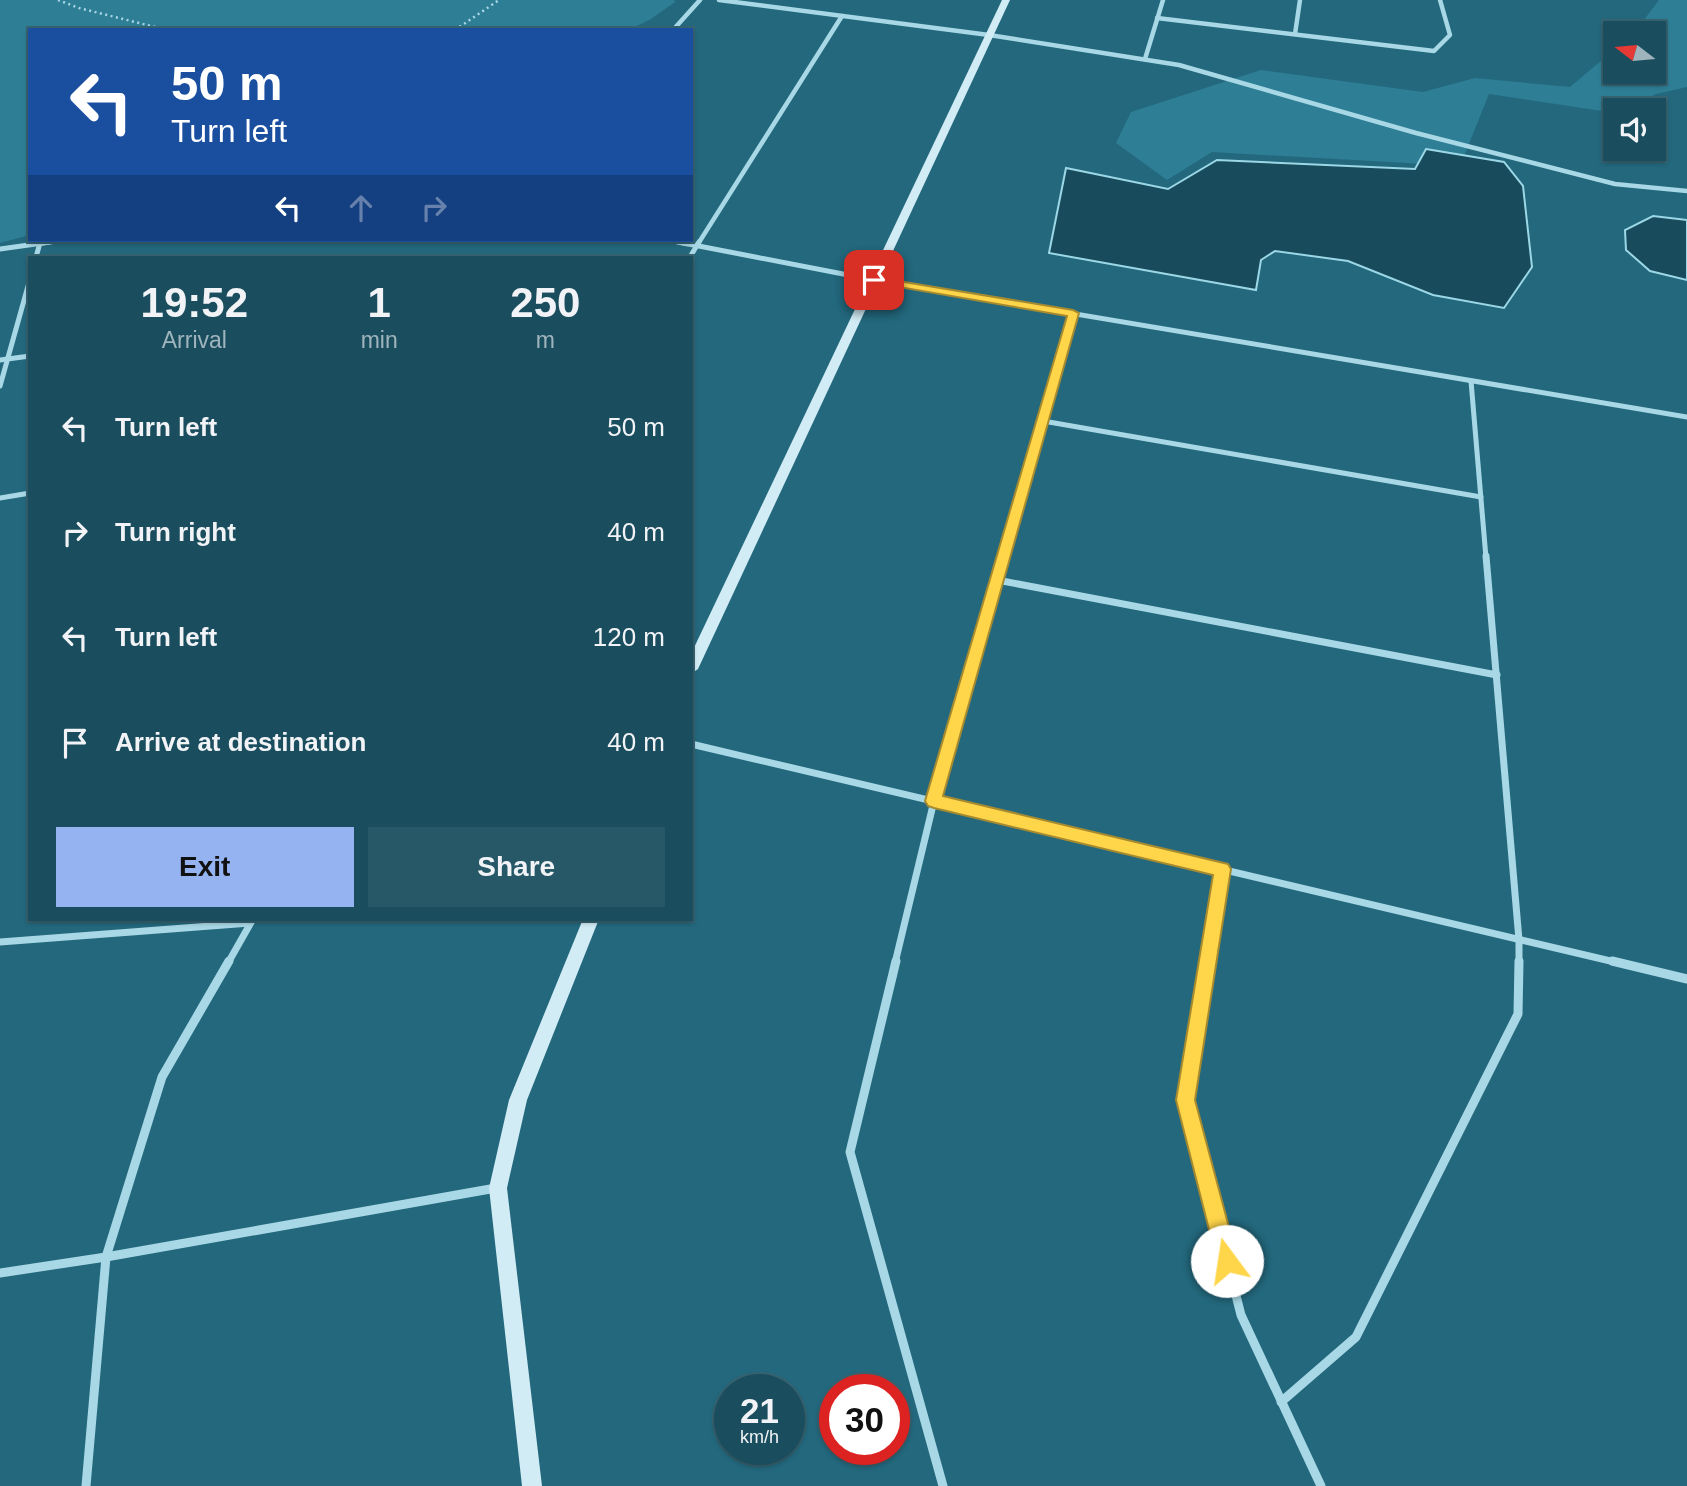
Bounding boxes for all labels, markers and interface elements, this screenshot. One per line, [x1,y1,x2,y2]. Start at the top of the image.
north arrow [1603,21,1666,84]
map controls [1603,21,1666,161]
icon: left [56,56,147,147]
text: 50 m [171,56,283,110]
button: sound [1603,98,1666,161]
text: Turn left [171,113,287,149]
icon: left [269,189,307,227]
icon: ahead [342,189,380,227]
icon: right [415,189,453,227]
pin [844,250,904,310]
icon: arrive [855,261,893,299]
text: 19:52 [141,279,248,326]
text: 1 [367,279,391,326]
text: 250 [510,279,580,326]
text: Arrival [162,327,227,353]
text: min [361,327,398,353]
text: m [536,327,555,353]
icon: left [56,409,94,447]
text: Turn left [115,412,217,442]
text: 50 m [607,412,665,442]
icon: right [56,514,94,552]
text: Turn right [115,517,236,547]
text: 40 m [607,517,665,547]
icon: left [56,619,94,657]
text: Turn left [115,622,217,652]
text: 120 m [593,622,665,652]
icon: arrive [56,724,94,762]
text: Arrive at destination [115,727,366,757]
text: 40 m [607,727,665,757]
button: Exit [56,827,354,907]
button: Share [368,827,665,907]
position arrow [1190,1224,1264,1298]
speed limit sign: 30 [819,1374,910,1465]
text: 21 [740,1391,779,1430]
text: km/h [740,1427,779,1447]

